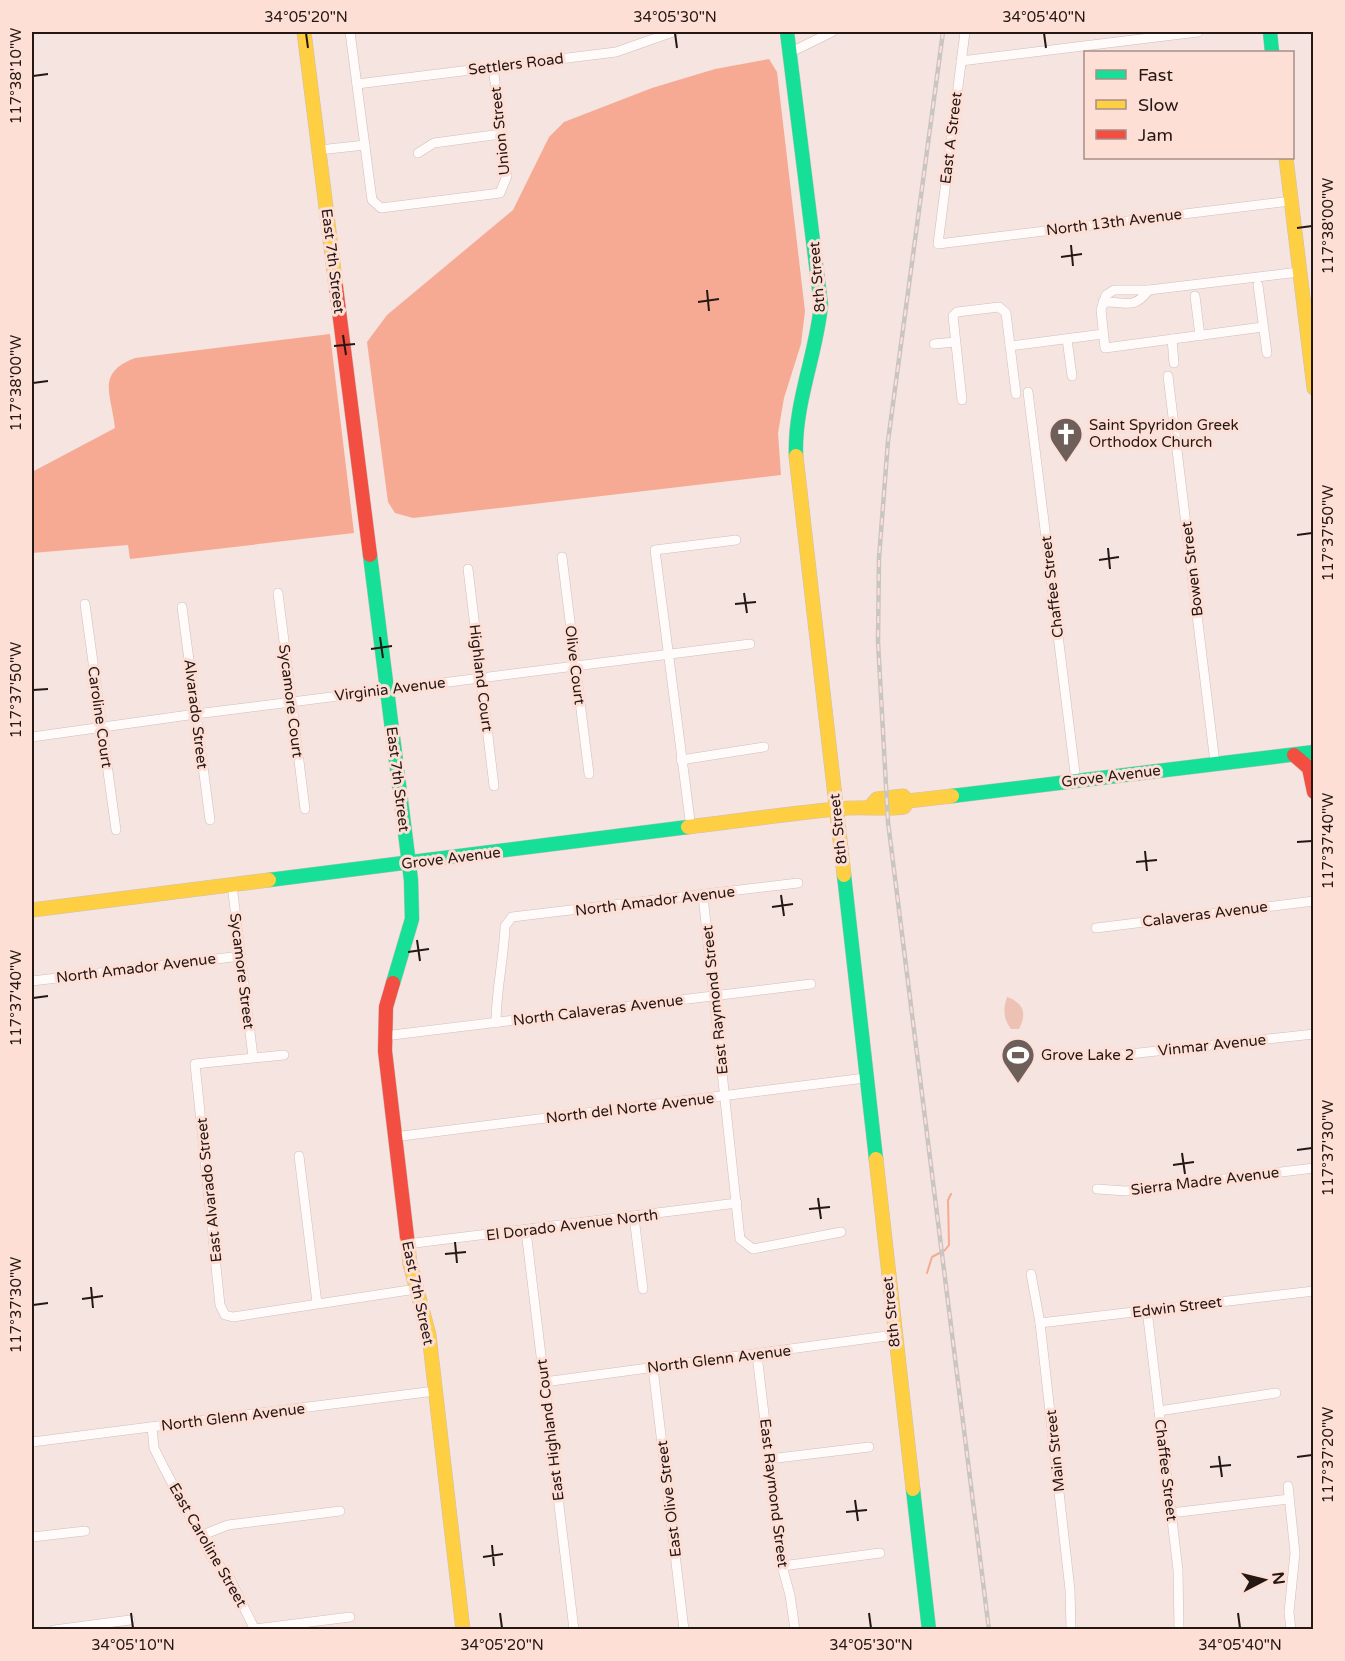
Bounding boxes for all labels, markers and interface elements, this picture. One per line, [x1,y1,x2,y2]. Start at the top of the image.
text: 34°05'20"N [264,8,348,26]
text: 34°05'30"N [633,8,717,26]
text: 34°05'40"N [1002,8,1086,26]
text: 117°38'10"W [7,28,25,124]
street label: Settlers Road [467,49,565,79]
legend [1084,51,1294,159]
text: Fast [1138,64,1173,86]
street label: Union Street [486,86,514,176]
street label: East A Street [936,91,966,185]
text: Slow [1138,94,1179,116]
text: Jam [1138,124,1173,146]
text: 117°38'00"W [1319,178,1337,274]
street label: North 13th Avenue [1045,205,1183,239]
street label: East 7th Street [318,207,348,315]
street label: 8th Street [805,241,829,313]
text: 117°38'00"W [7,335,25,431]
church icon: Saint Spyridon Greek Orthodox Church [1048,416,1084,463]
place label: Saint Spyridon Greek Orthodox Church [1089,416,1239,451]
text: 117°37'50"W [1319,485,1337,581]
street label: Bowen Street [1177,520,1207,617]
street label: Chaffee Street [1037,535,1067,639]
street label: Highland Court [465,623,497,733]
street label: Olive Court [561,624,589,706]
text: 117°37'50"W [7,642,25,738]
street label: Sycamore Court [275,643,307,759]
street label: Alvarado Street [180,658,212,770]
street label: Caroline Court [84,665,116,769]
street label: Virginia Avenue [334,673,446,705]
street label: East 7th Street [383,725,413,833]
street label: Grove Avenue [1060,761,1162,791]
street label: 8th Street [825,792,851,865]
text: 117°37'40"W [1319,793,1337,889]
street label: Grove Avenue [400,843,502,873]
street label: North Amador Avenue [574,882,736,920]
street label: Calaveras Avenue [1141,897,1269,931]
street label: Sycamore Street [226,912,258,1030]
street label: East Raymond Street [698,924,732,1076]
street label: North Amador Avenue [55,949,217,987]
text: 117°37'40"W [7,950,25,1046]
street label: North Calaveras Avenue [512,991,684,1029]
street label: Vinmar Avenue [1157,1030,1267,1060]
sports icon: Grove Lake 2 [1000,1037,1036,1084]
place label: Grove Lake 2 [1041,1046,1134,1064]
street label: North del Norte Avenue [545,1089,715,1127]
text: 117°37'30"W [1319,1100,1337,1196]
street label: East Alvarado Street [192,1117,226,1263]
street label: Sierra Madre Avenue [1130,1163,1280,1199]
street label: El Dorado Avenue North [485,1206,659,1244]
street label: East 7th Street [398,1239,438,1347]
text: 117°37'30"W [7,1257,25,1353]
street label: 8th Street [878,1275,904,1348]
street label: Edwin Street [1131,1293,1223,1321]
street label: North Glenn Avenue [646,1341,792,1377]
street label: East Highland Court [532,1358,568,1502]
street label: North Glenn Avenue [160,1399,306,1435]
text: 117°37'20"W [1319,1407,1337,1503]
street label: Main Street [1042,1409,1068,1493]
street label: East Raymond Street [756,1417,792,1569]
street label: Chaffee Street [1151,1418,1181,1522]
street label: East Olive Street [653,1439,685,1558]
street label: East Caroline Street [165,1480,251,1610]
north arrow [1234,1550,1294,1610]
text: N [1267,1571,1289,1586]
text: 34°05'10"N [91,1636,175,1654]
text: 34°05'20"N [460,1636,544,1654]
text: 34°05'30"N [829,1636,913,1654]
text: 34°05'40"N [1198,1636,1282,1654]

